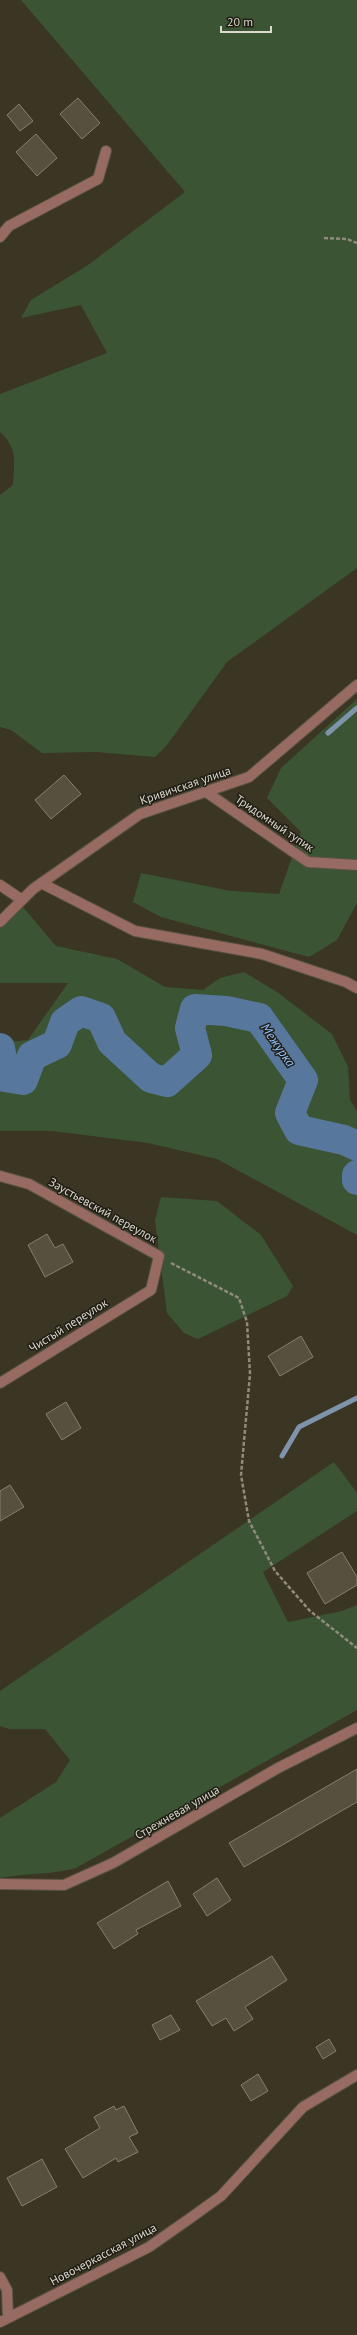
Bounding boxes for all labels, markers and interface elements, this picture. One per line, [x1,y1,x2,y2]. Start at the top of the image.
scale bar [221,8,271,34]
text: 20 m [227,14,253,29]
street label: Кривичская улица [137,762,233,808]
street label: Тридомный тупик [233,791,318,855]
water label: Межурка [257,1020,299,1071]
street label: Заустьевский переулок [46,1174,160,1246]
street label: Чистый переулок [26,1295,110,1355]
street label: Стрежневая улица [132,1782,222,1842]
street label: Новочеркасская улица [47,2219,159,2289]

